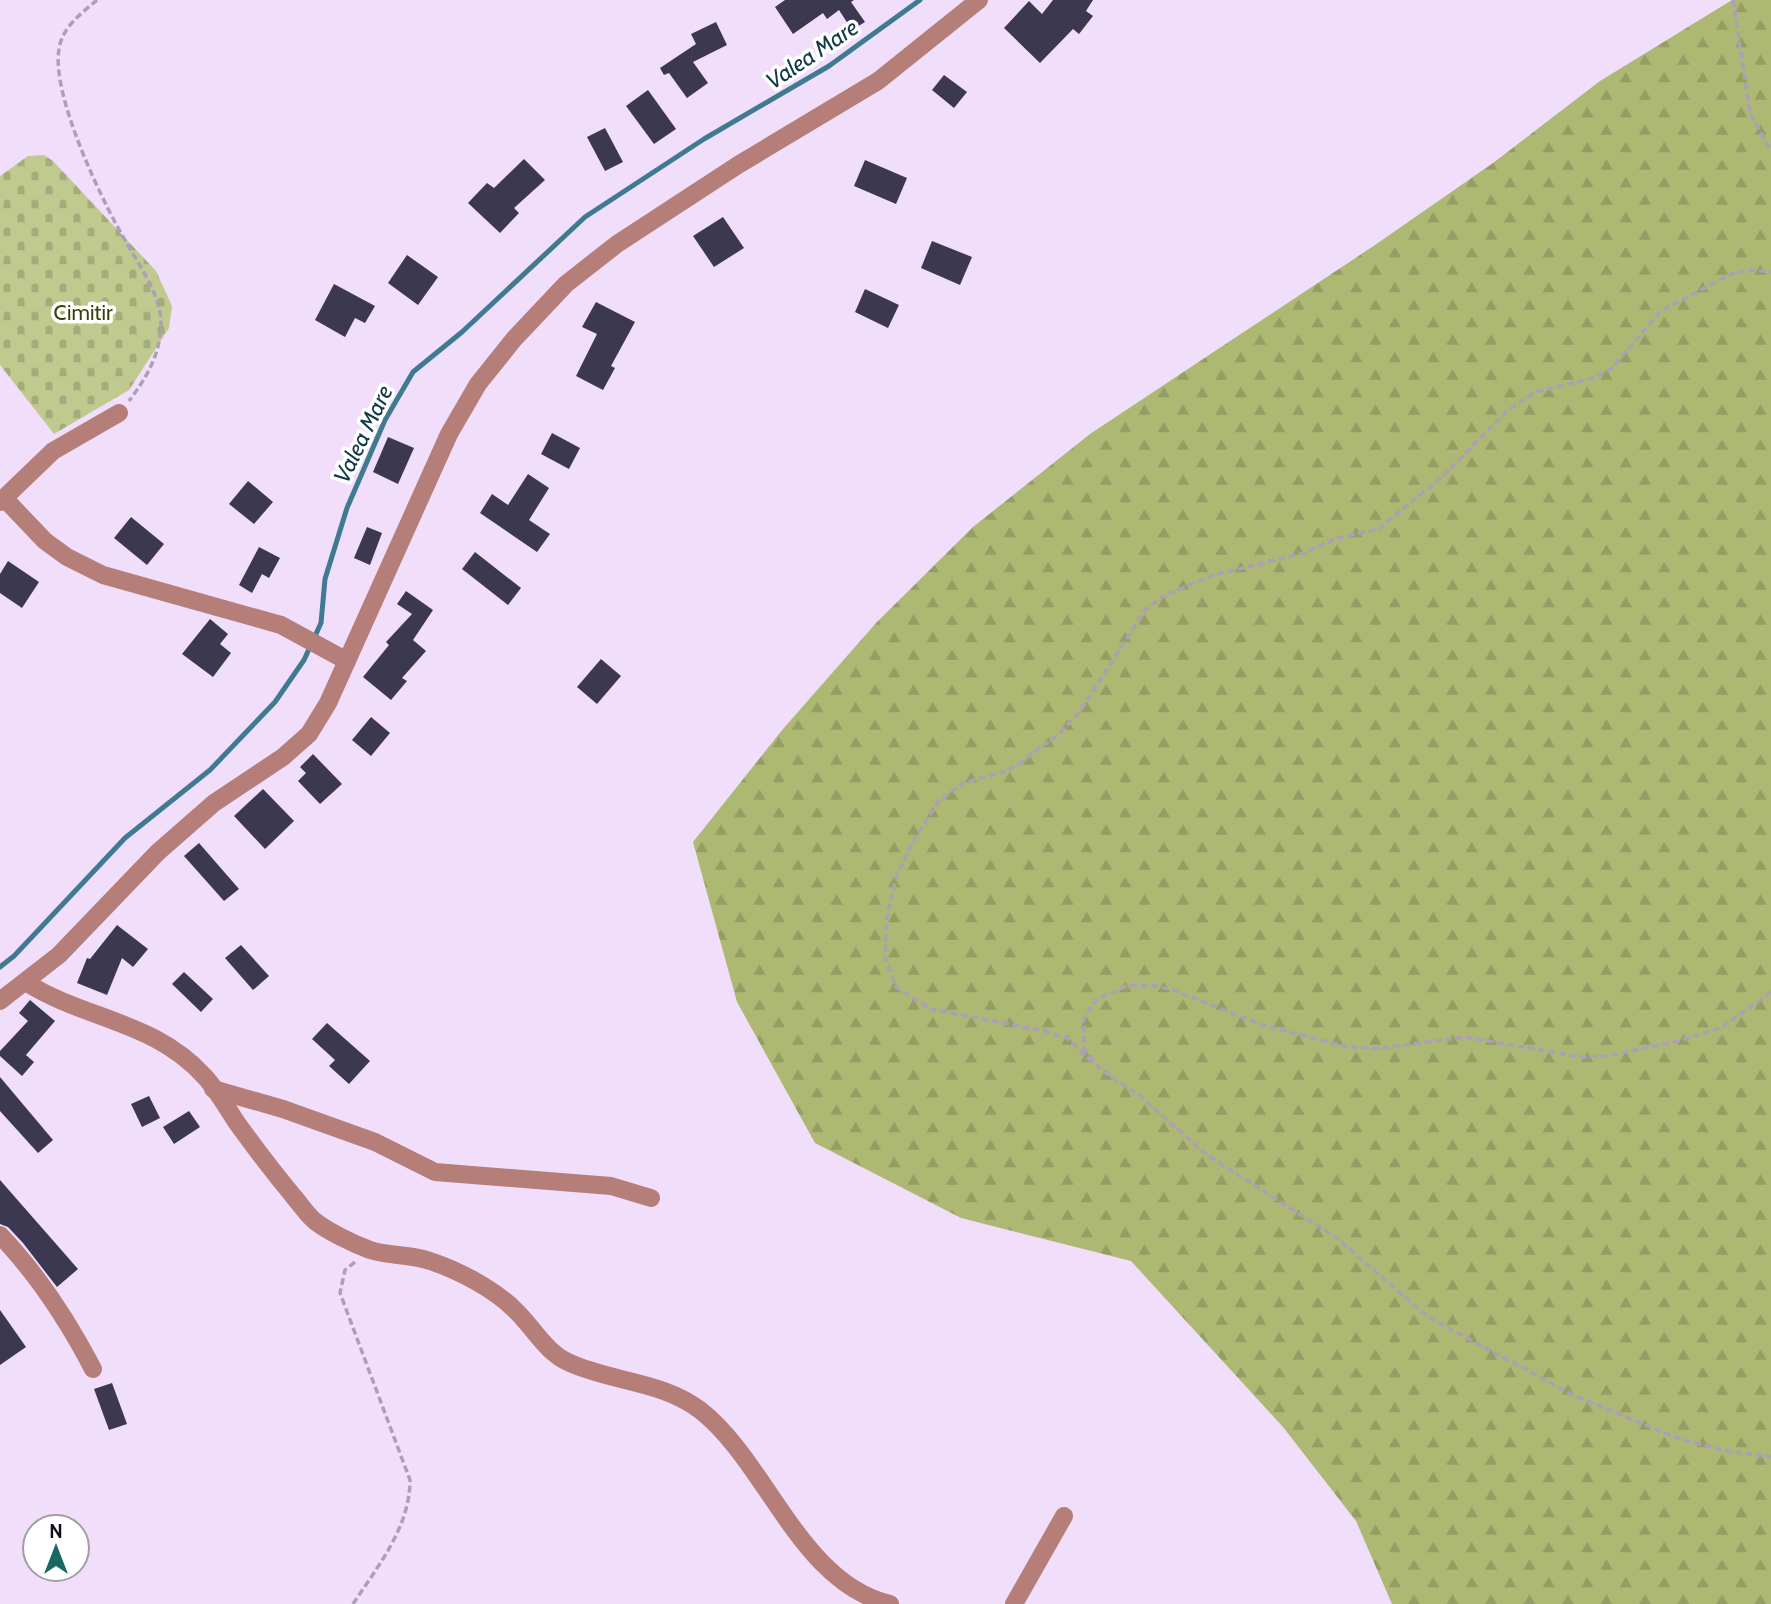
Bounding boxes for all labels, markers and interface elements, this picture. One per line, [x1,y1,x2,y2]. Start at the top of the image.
water label: Valea Mare [761,13,863,95]
park label: Cimitir [53,300,113,325]
water label: Valea Mare [327,381,399,487]
north arrow [21,1513,91,1583]
text: N [49,1520,63,1543]

